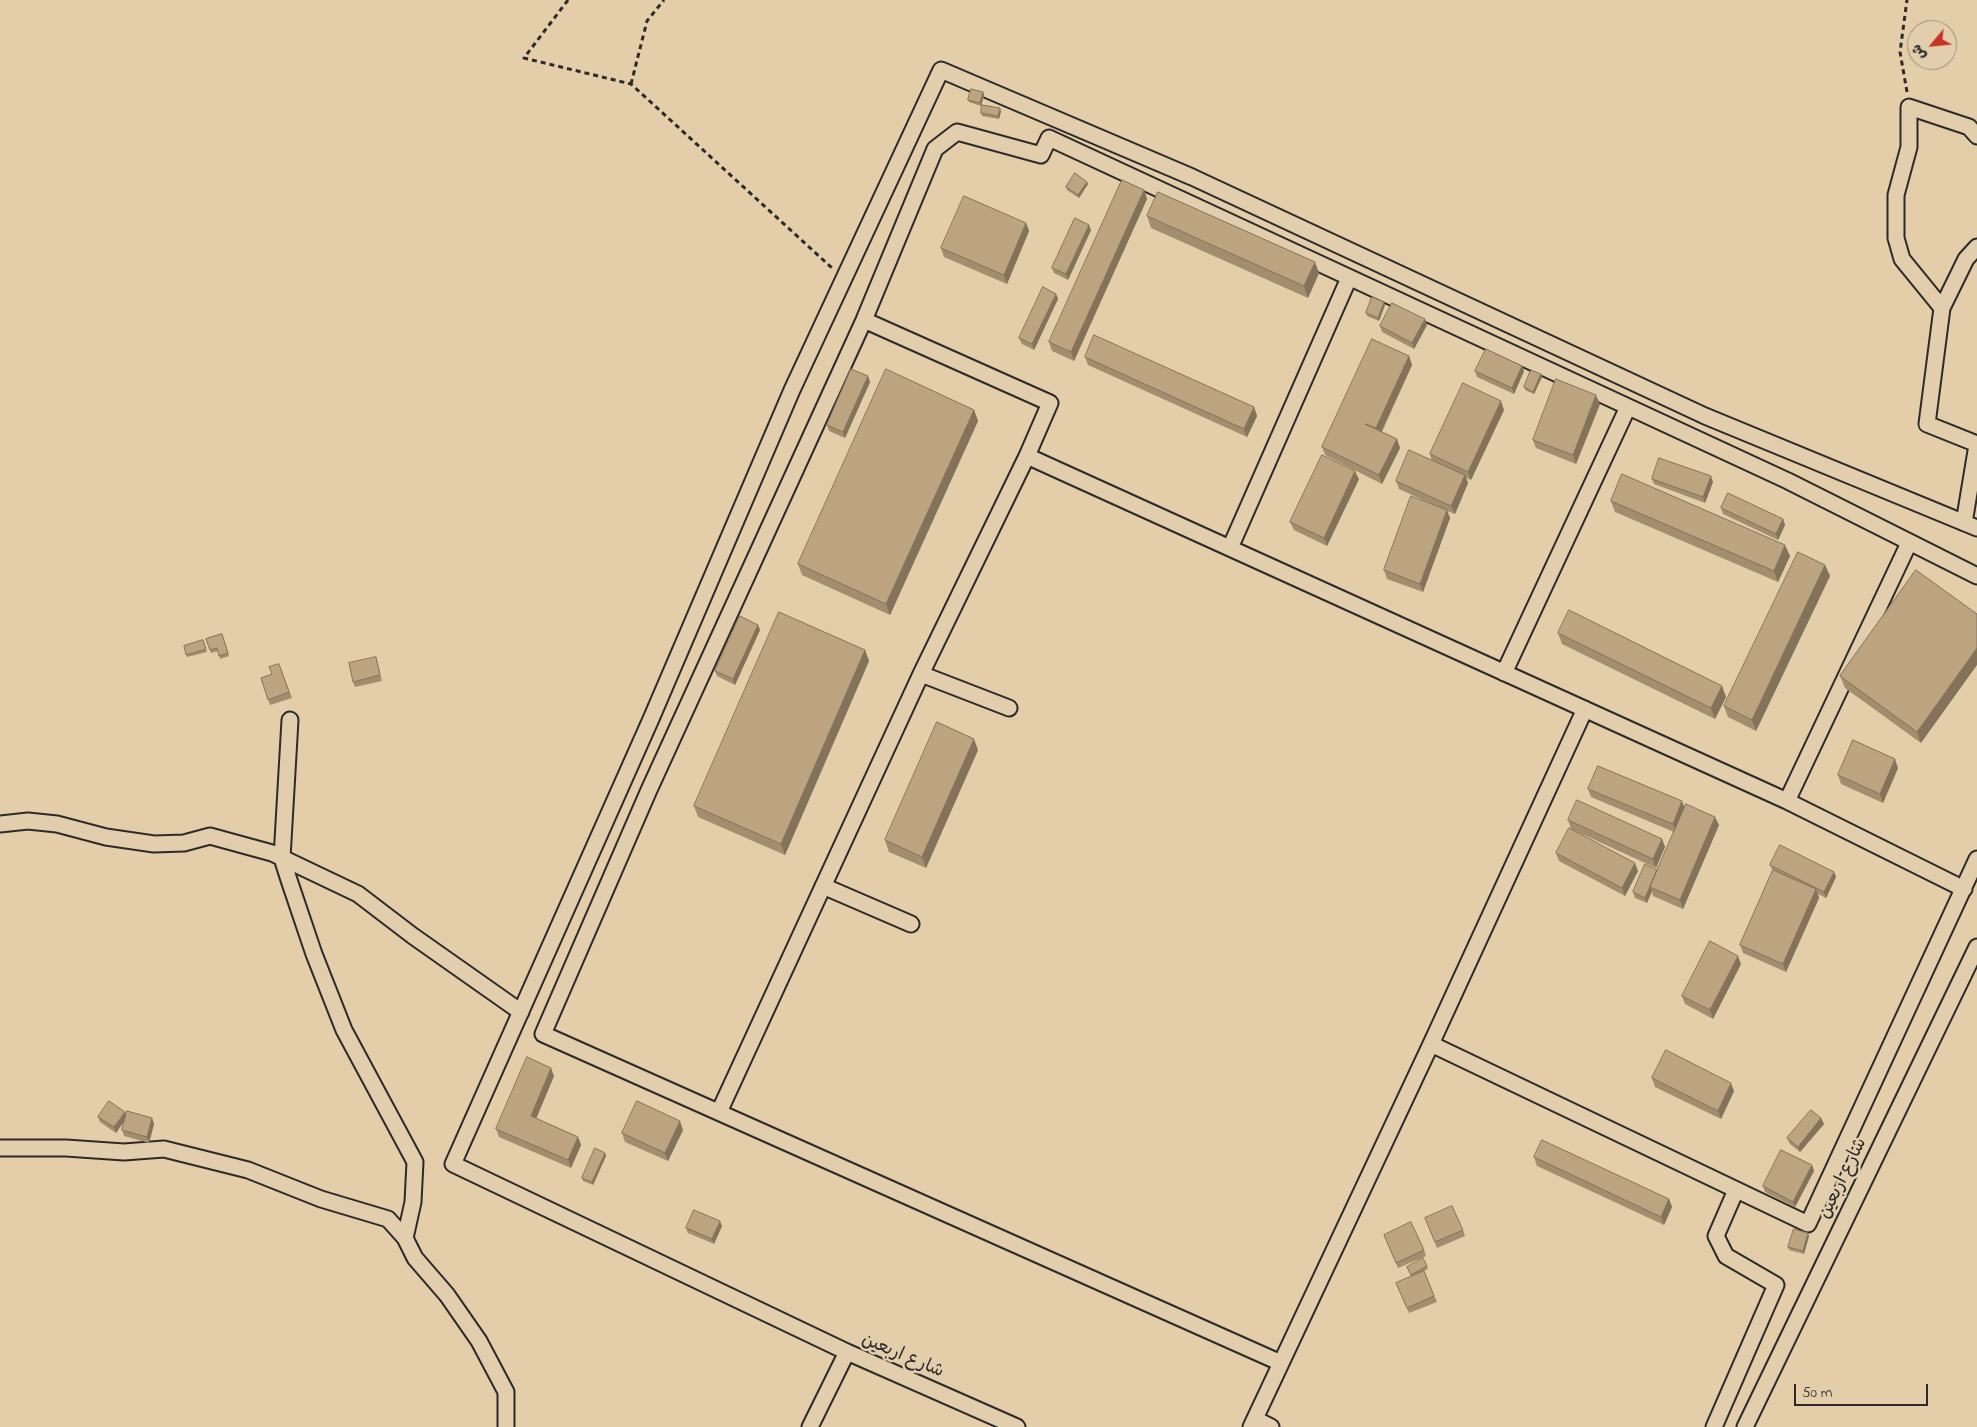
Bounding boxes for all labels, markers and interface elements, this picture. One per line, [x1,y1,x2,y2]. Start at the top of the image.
north arrow [1907,20,1957,70]
text: ش [1906,40,1932,64]
street label: شارع اربعين [1815,1135,1873,1223]
street label: شارع اربعين [858,1330,946,1384]
scale bar [1797,1374,1931,1406]
text: 50 m [1802,1382,1832,1404]

